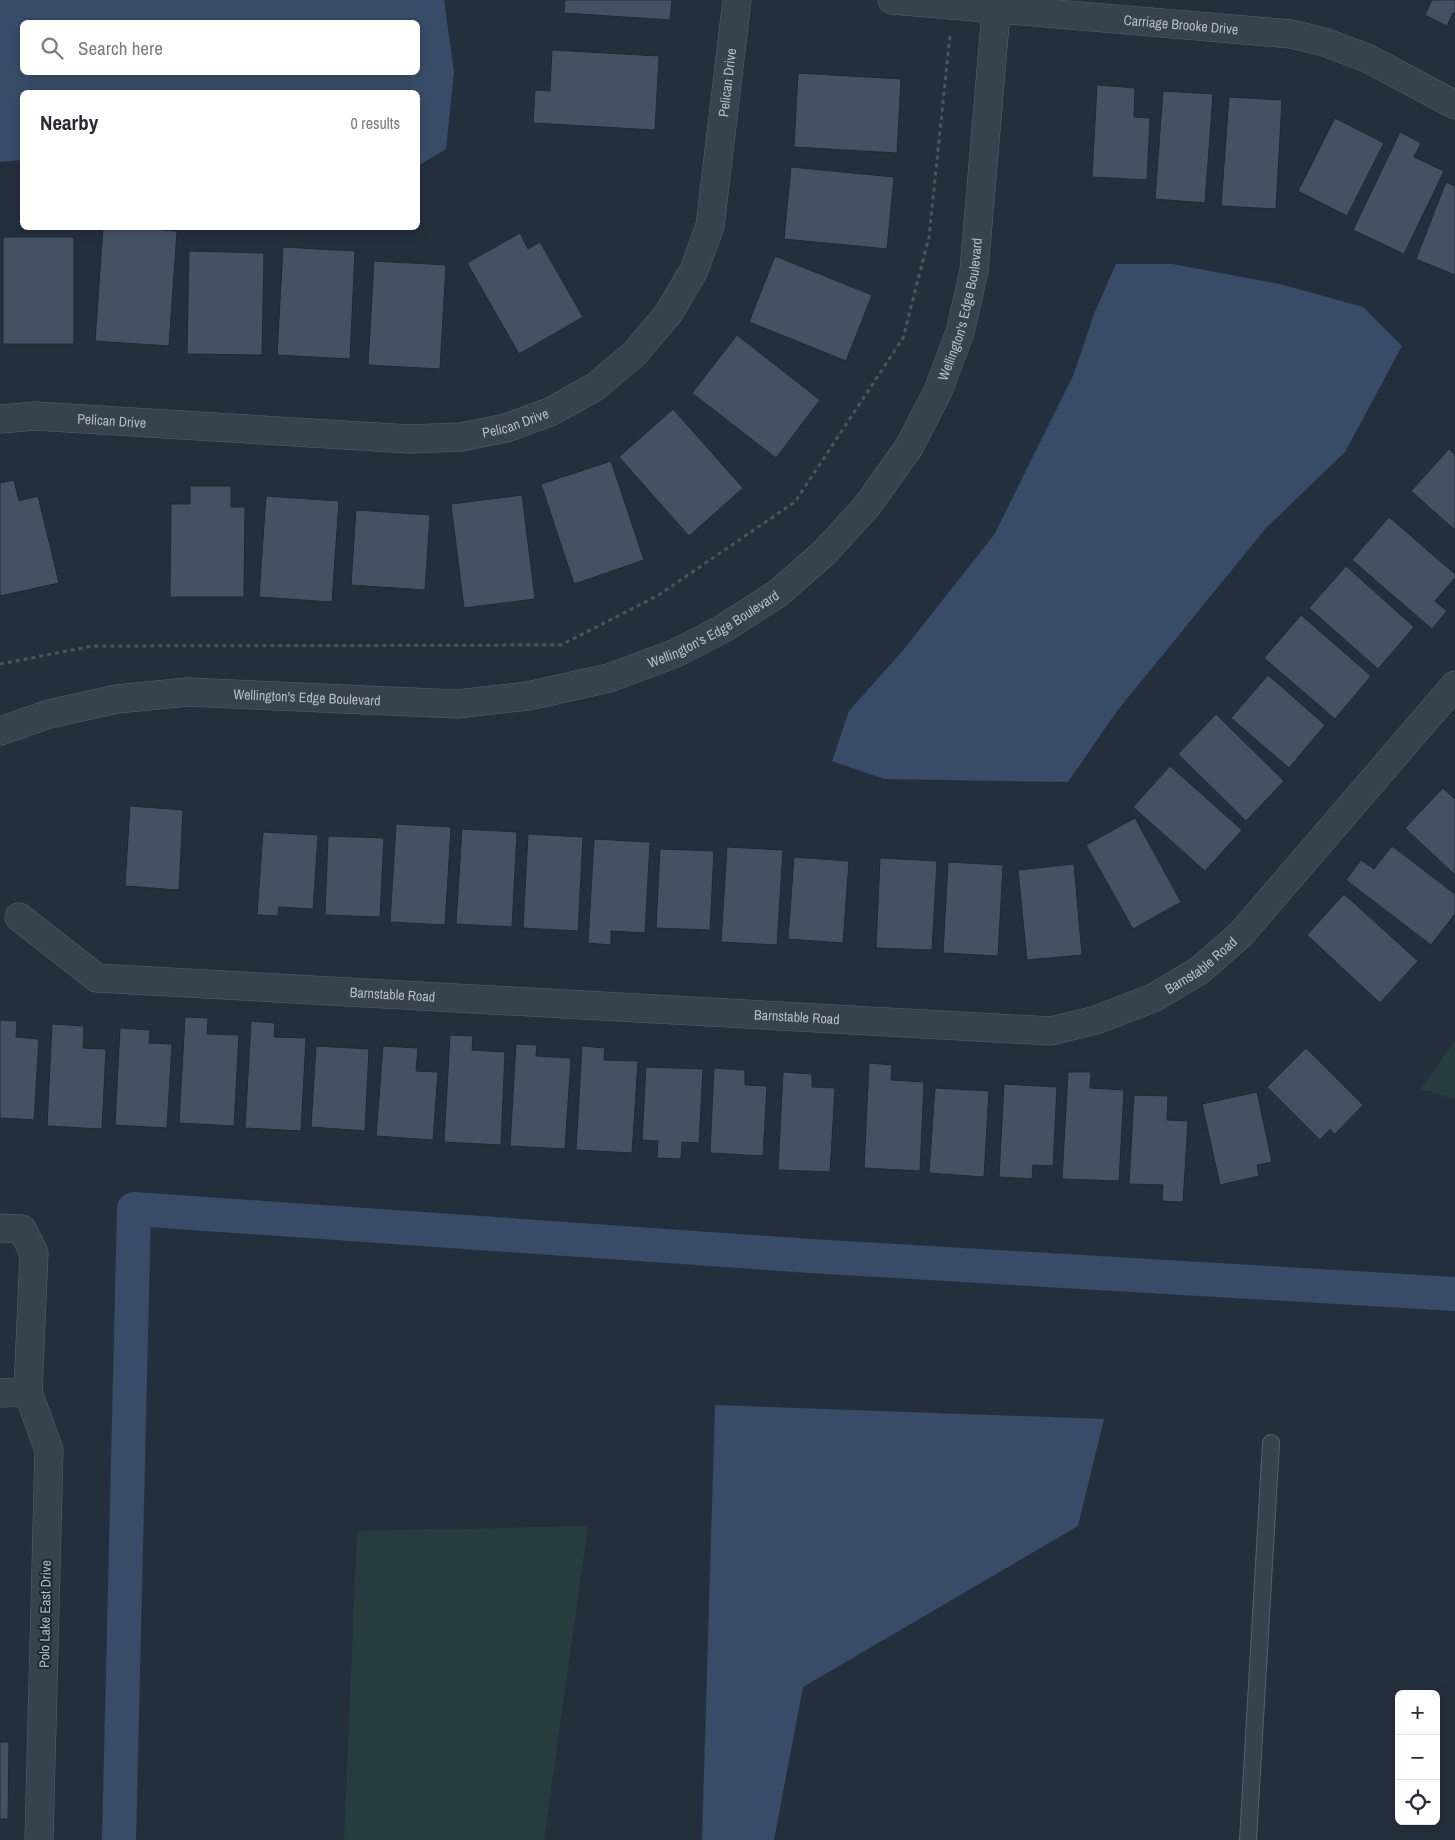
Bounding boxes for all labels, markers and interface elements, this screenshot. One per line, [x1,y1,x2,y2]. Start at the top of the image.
street label: Carriage Brooke Drive [1123,11,1239,38]
search box [20,20,420,75]
icon: search [38,34,66,62]
text: Search here [78,35,163,61]
street label: Pelican Drive [714,47,740,118]
text: Nearby [40,108,98,137]
text: 0 results [350,112,400,134]
street label: Wellington's Edge Boulevard [934,237,986,383]
street label: Pelican Drive [480,404,551,442]
street label: Pelican Drive [77,410,147,432]
street label: Wellington's Edge Boulevard [645,586,782,672]
street label: Wellington's Edge Boulevard [233,685,381,710]
street label: Barnstable Road [1162,933,1241,998]
street label: Barnstable Road [349,983,436,1006]
street label: Barnstable Road [754,1006,840,1028]
street label: Polo Lake East Drive [35,1560,55,1668]
map controls [1395,1690,1440,1825]
button: + [1395,1690,1440,1735]
button: − [1395,1735,1440,1780]
button: locate [1395,1780,1440,1825]

